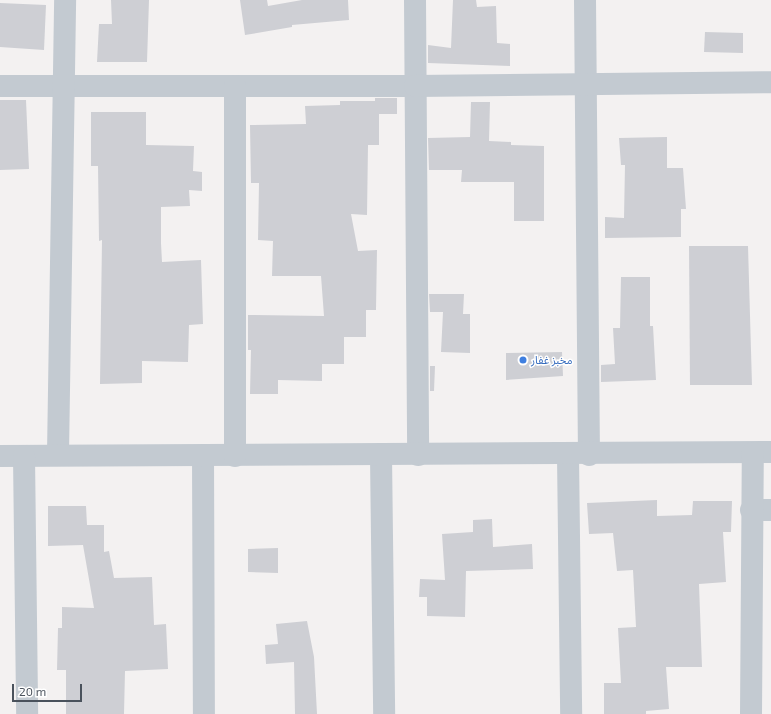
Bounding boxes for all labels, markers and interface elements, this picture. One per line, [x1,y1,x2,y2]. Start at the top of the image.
place label: مخبز غفار [531,353,573,367]
marker: مخبز غفار [518,355,528,365]
scale bar [14,676,84,702]
text: 20 m [19,684,46,698]

